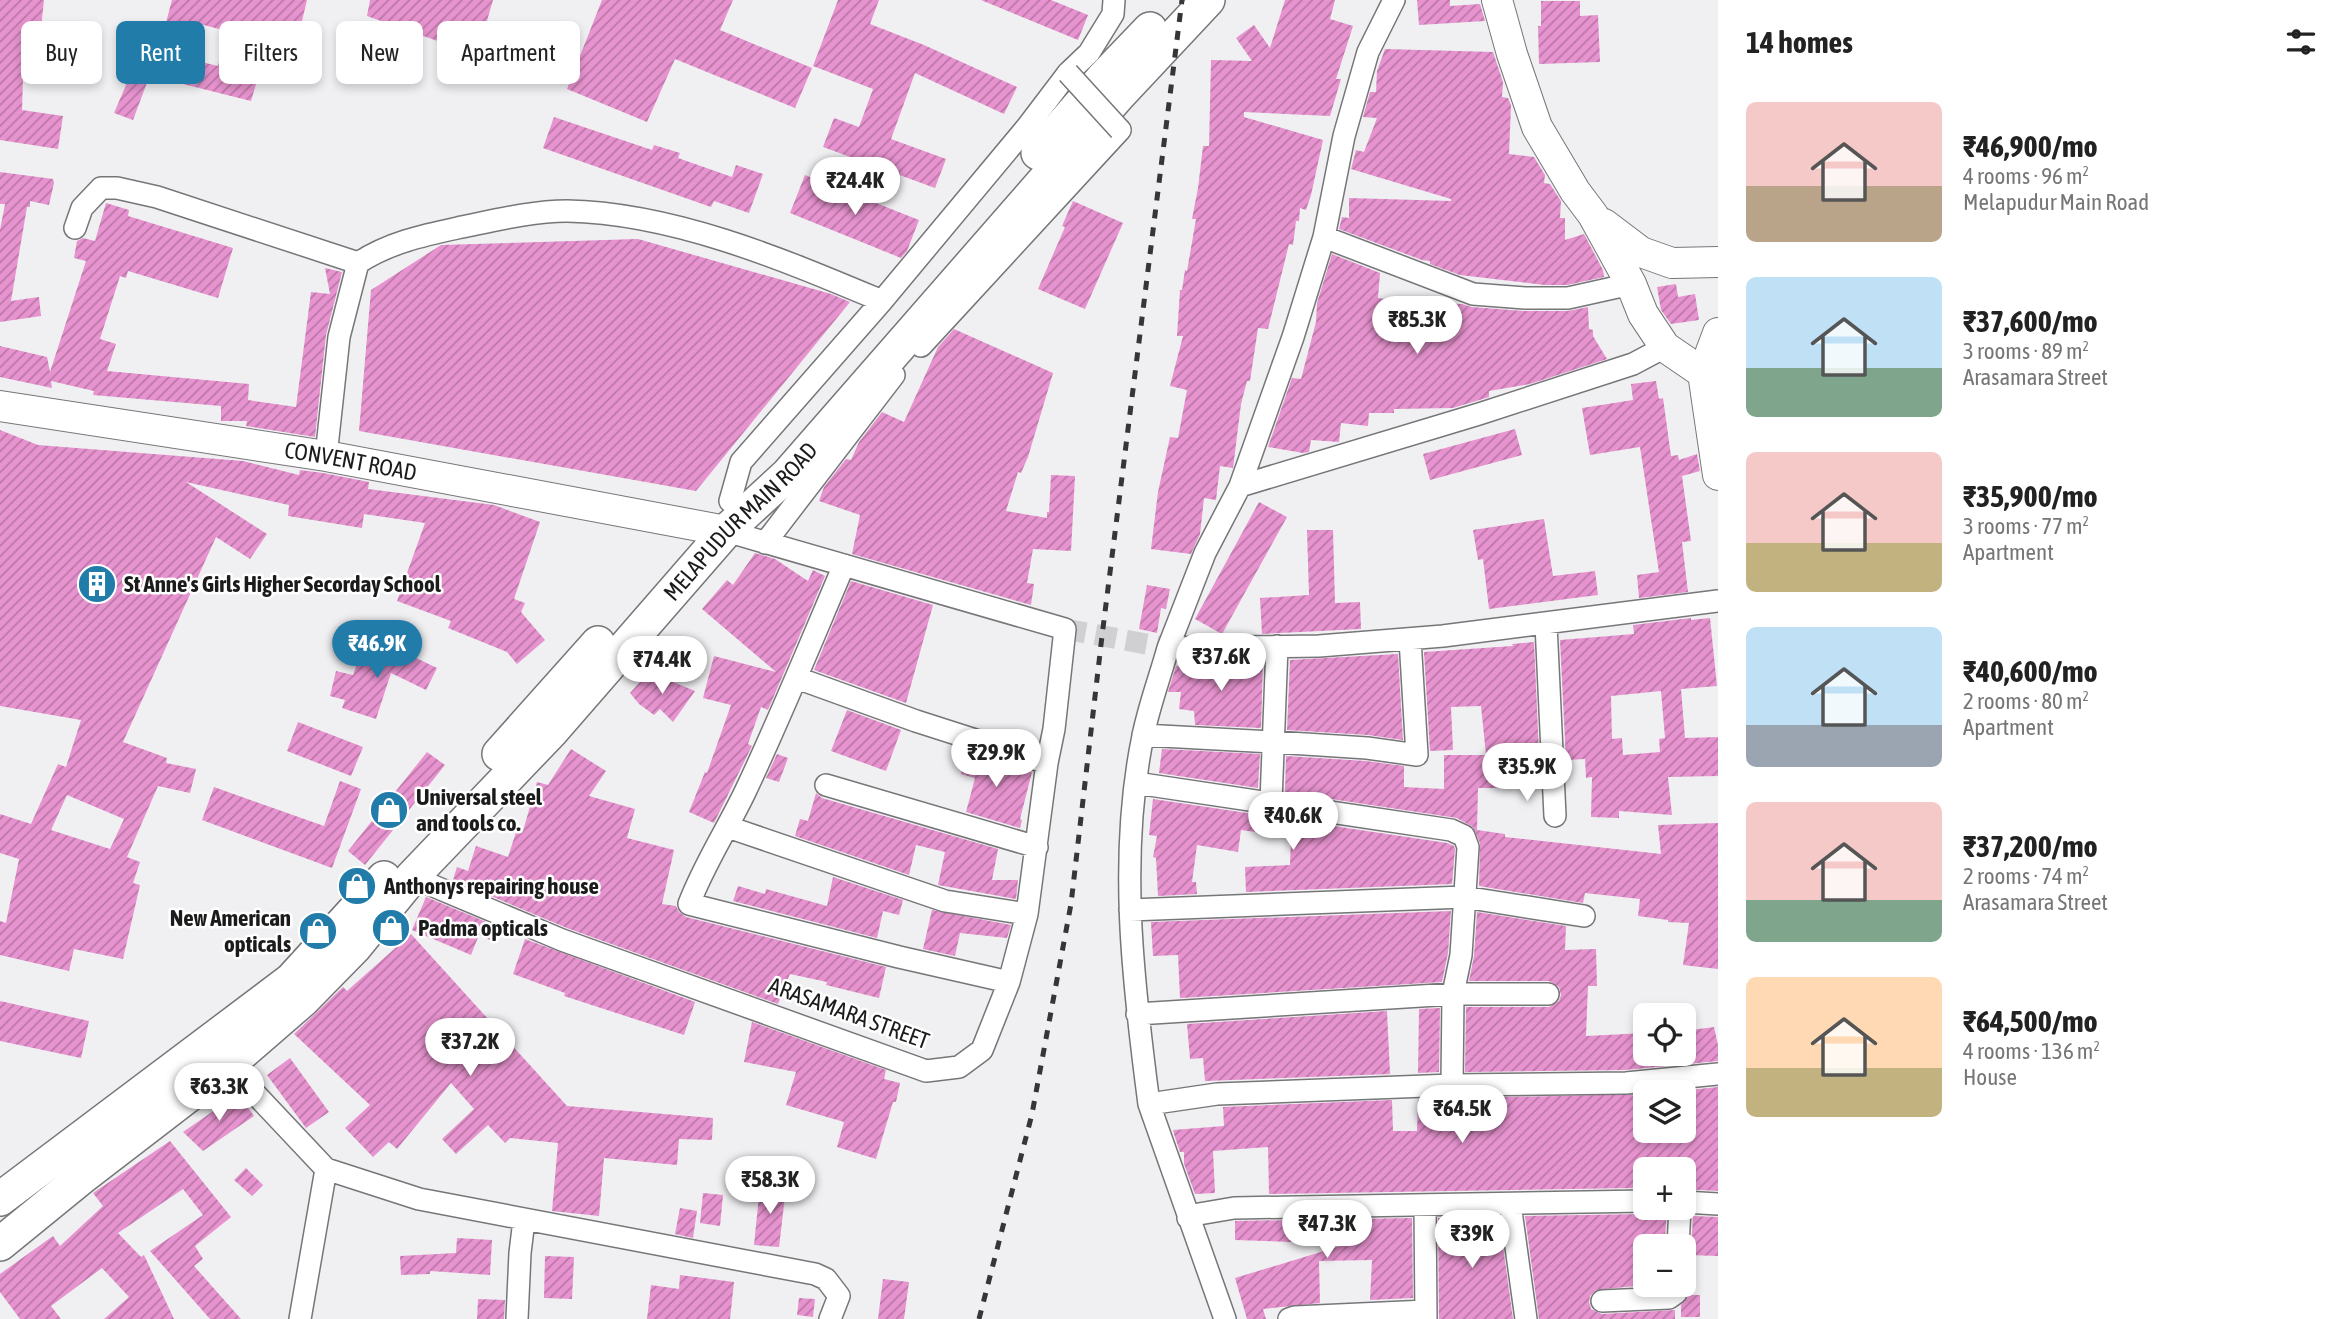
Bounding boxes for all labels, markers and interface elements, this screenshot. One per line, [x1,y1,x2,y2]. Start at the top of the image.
chip: Buy [21,21,102,84]
chip: Rent [116,21,205,84]
chip: Filters [219,21,322,84]
chip: New [336,21,423,84]
chip: Apartment [437,21,580,84]
icon: filters [2282,23,2320,61]
text: 14 homes [1746,25,1853,59]
text: ₹46,900/mo [1963,129,2098,163]
icon: home [1802,130,1886,214]
pin: ₹24.4K [798,158,912,217]
text: 4 rooms · 96 m² [1963,163,2089,189]
text: ₹24.4K [826,167,884,193]
text: Melapudur Main Road [1963,189,2149,215]
pin: ₹85.3K [1360,296,1474,356]
text: ₹37,600/mo [1963,304,2098,338]
icon: home [1802,305,1886,389]
text: ₹85.3K [1388,306,1446,332]
text: 3 rooms · 89 m² [1963,338,2089,364]
text: Arasamara Street [1963,364,2108,390]
street label: CONVENT ROAD [283,437,419,486]
street label: MELAPUDUR MAIN ROAD [659,437,822,606]
text: ₹35,900/mo [1963,479,2098,513]
icon: home [1802,480,1886,564]
text: 3 rooms · 77 m² [1963,513,2089,539]
text: Apartment [1963,539,2054,565]
building icon: St Anne's Girls Higher Secorday School [76,563,118,605]
place label: St Anne's Girls Higher Secorday School [124,571,442,597]
pin: ₹46.9K [320,620,434,680]
text: ₹46.9K [348,630,406,656]
pin: ₹37.6K [1164,634,1278,693]
pin: ₹74.4K [605,636,719,696]
text: ₹37.6K [1192,643,1250,669]
text: ₹74.4K [633,646,691,672]
text: ₹40,600/mo [1963,654,2098,688]
icon: home [1802,655,1886,739]
text: 2 rooms · 80 m² [1963,688,2089,714]
text: Apartment [1963,714,2054,740]
pin: ₹29.9K [939,730,1053,789]
text: ₹29.9K [967,739,1025,765]
pin: ₹35.9K [1470,744,1584,803]
text: ₹35.9K [1498,753,1556,779]
place label: Universal steel and tools co. [416,784,543,836]
shop icon: Universal steel and tools co. [368,789,410,831]
pin: ₹40.6K [1236,792,1350,852]
text: ₹40.6K [1264,802,1322,828]
text: ₹37,200/mo [1963,829,2098,863]
icon: home [1802,830,1886,914]
text: 2 rooms · 74 m² [1963,863,2089,889]
shop icon: Anthonys repairing house [336,865,378,907]
place label: Anthonys repairing house [383,873,599,899]
text: Arasamara Street [1963,889,2108,915]
place label: New American opticals [170,905,291,957]
shop icon: Padma opticals [370,907,412,949]
shop icon: New American opticals [297,910,339,952]
place label: Padma opticals [418,915,548,941]
street label: ARASAMARA STREET [765,972,933,1054]
map controls [1633,1003,1696,1297]
button: locate [1633,1003,1696,1066]
text: ₹64,500/mo [1963,1004,2098,1038]
icon: home [1802,1005,1886,1089]
pin: ₹37.2K [413,1018,527,1078]
text: ₹37.2K [441,1028,499,1054]
text: 4 rooms · 136 m² [1963,1038,2100,1064]
pin: ₹63.3K [162,1064,276,1123]
text: House [1963,1064,2017,1090]
text: ₹63.3K [190,1073,248,1099]
button: layers [1633,1080,1696,1143]
pin: ₹64.5K [1405,1086,1519,1145]
text: ₹64.5K [1433,1095,1491,1121]
pin: ₹58.3K [713,1156,827,1216]
button: + [1633,1157,1696,1220]
text: ₹58.3K [741,1166,799,1192]
pin: ₹47.3K [1270,1200,1384,1260]
text: ₹47.3K [1298,1210,1356,1236]
pin: ₹39K [1431,1210,1513,1270]
text: ₹39K [1451,1220,1493,1246]
button: − [1633,1234,1696,1297]

